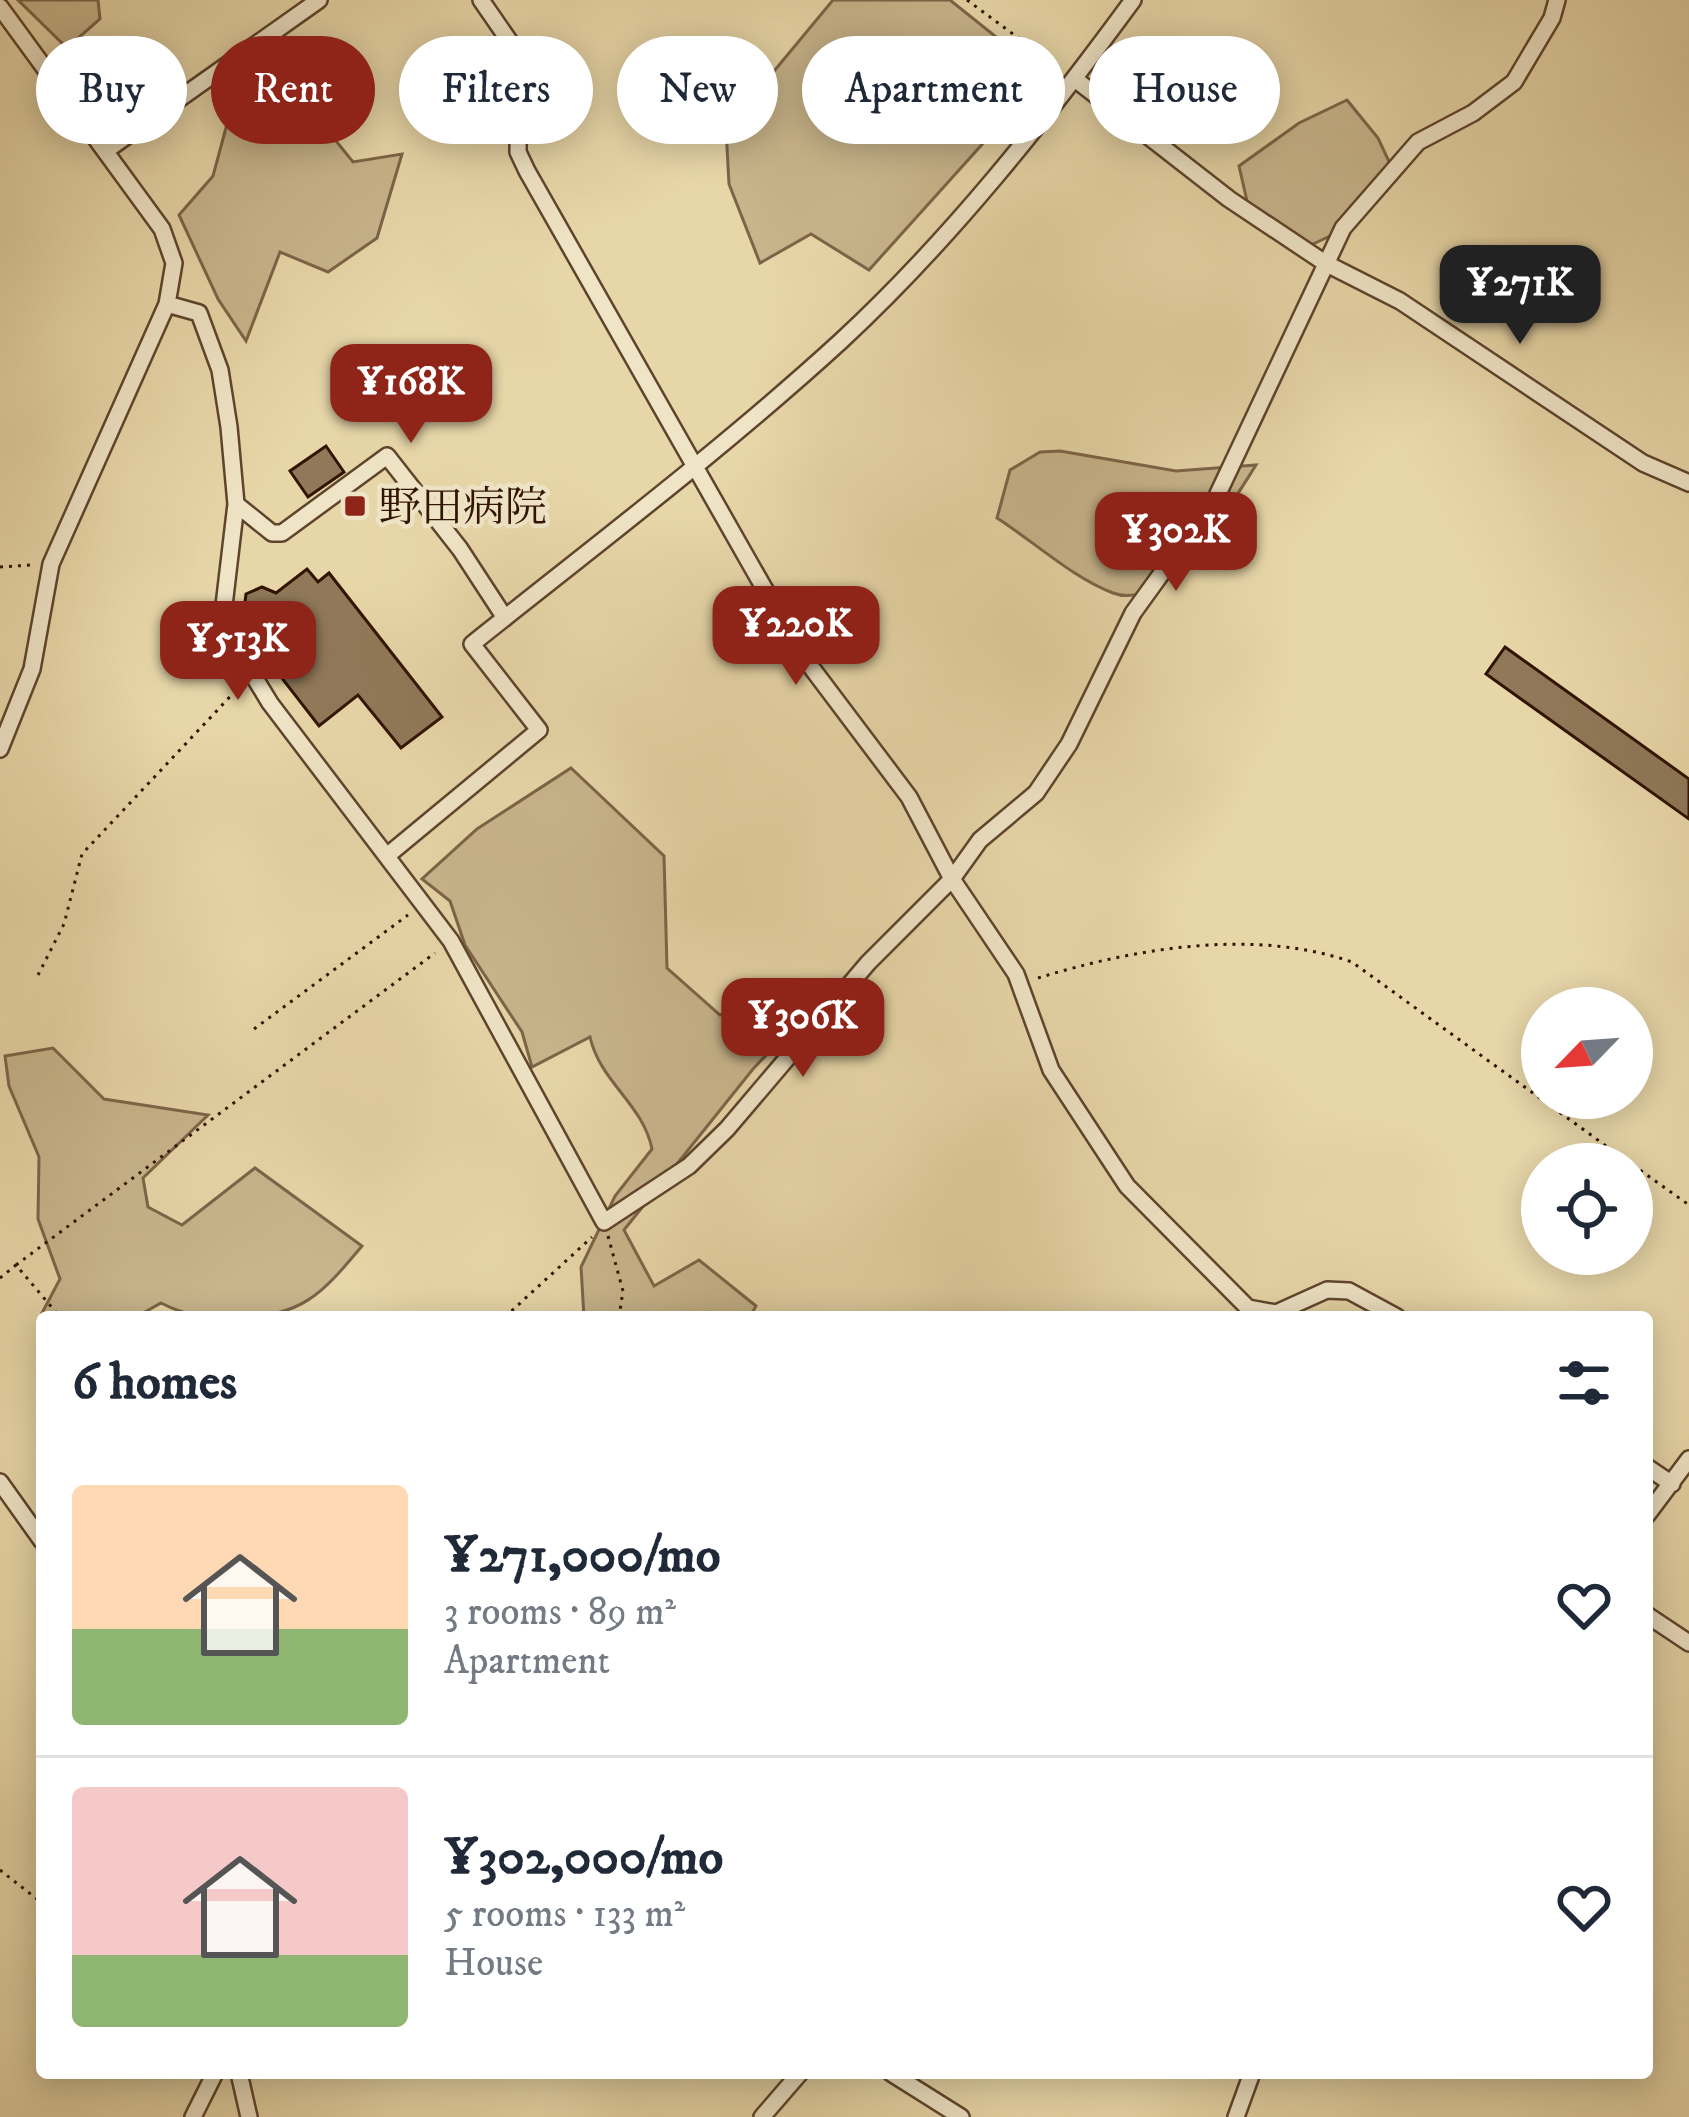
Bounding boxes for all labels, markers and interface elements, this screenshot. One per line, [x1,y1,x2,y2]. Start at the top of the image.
chip: Buy [36,36,187,144]
chip: Rent [211,36,375,144]
chip: Filters [399,36,593,144]
chip: New [617,36,778,144]
chip: Apartment [802,36,1065,144]
chip: House [1089,36,1280,144]
pin: ¥271K [1436,245,1604,347]
text: ¥271K [1467,259,1573,308]
pin: ¥168K [327,344,495,446]
text: ¥168K [357,358,465,407]
place label: 野田病院 [379,483,547,535]
pin: ¥302K [1092,492,1260,594]
marker: 野田病院 [342,493,368,519]
text: ¥302K [1122,506,1230,555]
pin: ¥220K [712,586,880,688]
text: ¥220K [740,600,852,649]
pin: ¥513K [154,601,322,703]
text: ¥513K [187,615,289,664]
pin: ¥306K [719,978,887,1080]
north arrow [1521,987,1653,1119]
map controls [1521,987,1653,1275]
text: ¥306K [748,992,858,1041]
button: locate [1521,1143,1653,1275]
icon: filters [1551,1350,1617,1416]
text: 6 homes [72,1351,237,1415]
text: ¥271,000/mo [444,1524,721,1588]
icon: home [168,1533,312,1677]
icon: heart [1551,1572,1617,1638]
text: 3 rooms · 89 m² [444,1588,676,1637]
text: Apartment [444,1637,610,1686]
text: ¥302,000/mo [444,1826,723,1890]
icon: home [168,1835,312,1979]
icon: heart [1551,1874,1617,1940]
text: 5 rooms · 133 m² [444,1890,685,1939]
text: House [444,1939,543,1988]

